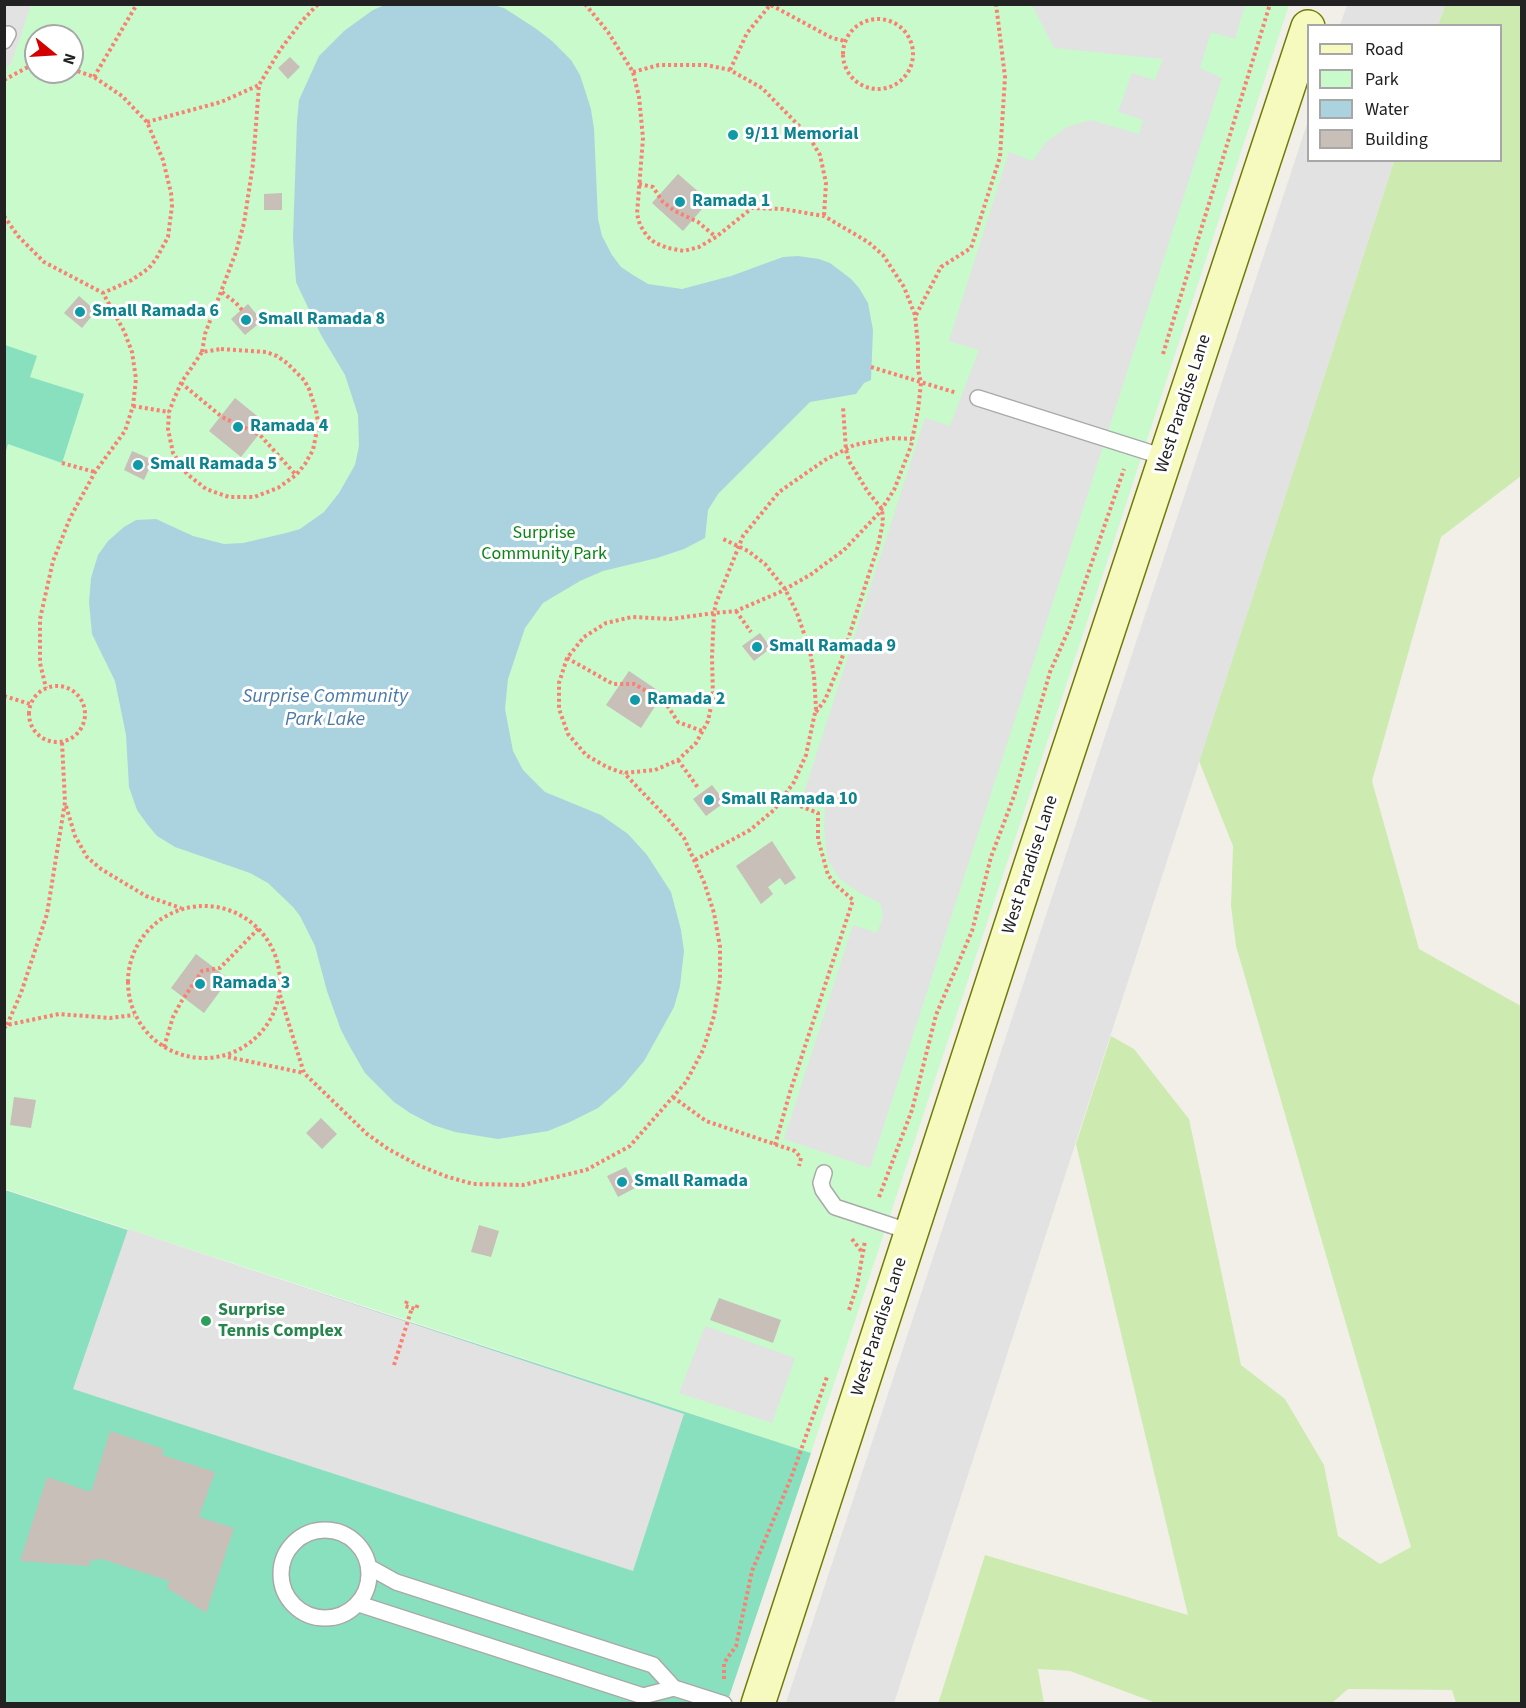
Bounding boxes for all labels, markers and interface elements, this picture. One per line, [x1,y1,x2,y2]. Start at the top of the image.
north arrow [24,24,84,84]
legend [1307,24,1502,162]
text: Road [1365,37,1404,62]
text: N [57,50,81,67]
text: Park [1365,67,1399,92]
text: Water [1365,97,1409,122]
place label: 9/11 Memorial [745,124,858,146]
text: Building [1365,127,1428,152]
marker: 9/11 Memorial [726,128,740,142]
place label: Ramada 1 [692,191,770,213]
marker: Ramada 1 [673,195,687,209]
place label: Small Ramada 6 [92,301,219,323]
marker: Small Ramada 6 [73,305,87,319]
place label: Small Ramada 8 [258,309,385,331]
marker: Small Ramada 8 [239,313,253,327]
street label: West Paradise Lane [1151,332,1217,476]
place label: Ramada 4 [250,416,328,438]
marker: Ramada 4 [231,420,245,434]
place label: Small Ramada 5 [150,454,277,476]
marker: Small Ramada 5 [131,458,145,472]
park label: Surprise Community Park [481,523,607,566]
place label: Small Ramada 9 [769,636,896,658]
marker: Small Ramada 9 [750,640,764,654]
water label: Surprise Community Park Lake [242,686,408,733]
place label: Ramada 2 [647,689,725,711]
marker: Ramada 2 [628,693,642,707]
place label: Small Ramada 10 [721,789,858,811]
marker: Small Ramada 10 [702,793,716,807]
street label: West Paradise Lane [998,793,1064,937]
place label: Ramada 3 [212,973,290,995]
marker: Ramada 3 [193,977,207,991]
place label: Small Ramada [634,1171,748,1193]
marker: Small Ramada [615,1175,629,1189]
street label: West Paradise Lane [847,1255,913,1399]
place label: Surprise Tennis Complex [218,1300,343,1342]
marker: Surprise Tennis Complex [199,1314,213,1328]

